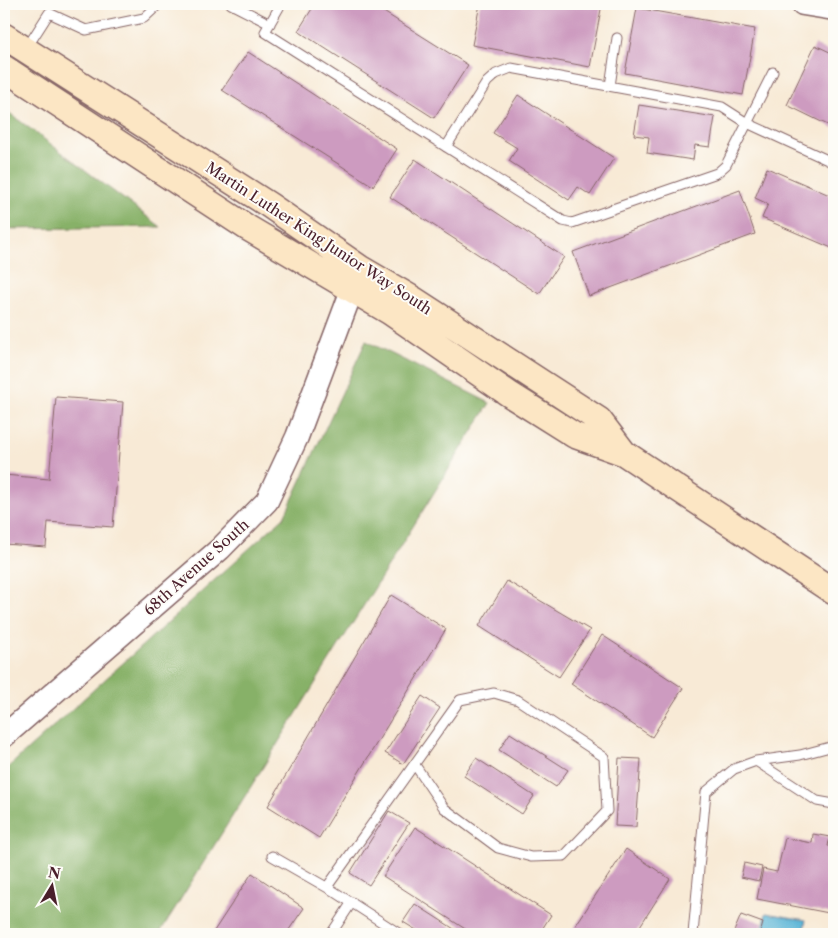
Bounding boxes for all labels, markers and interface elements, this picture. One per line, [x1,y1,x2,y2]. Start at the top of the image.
street label: Martin Luther King Junior Way South [202,158,436,319]
street label: 68th Avenue South [139,514,253,619]
north arrow [28,860,78,910]
text: N [47,863,62,883]

